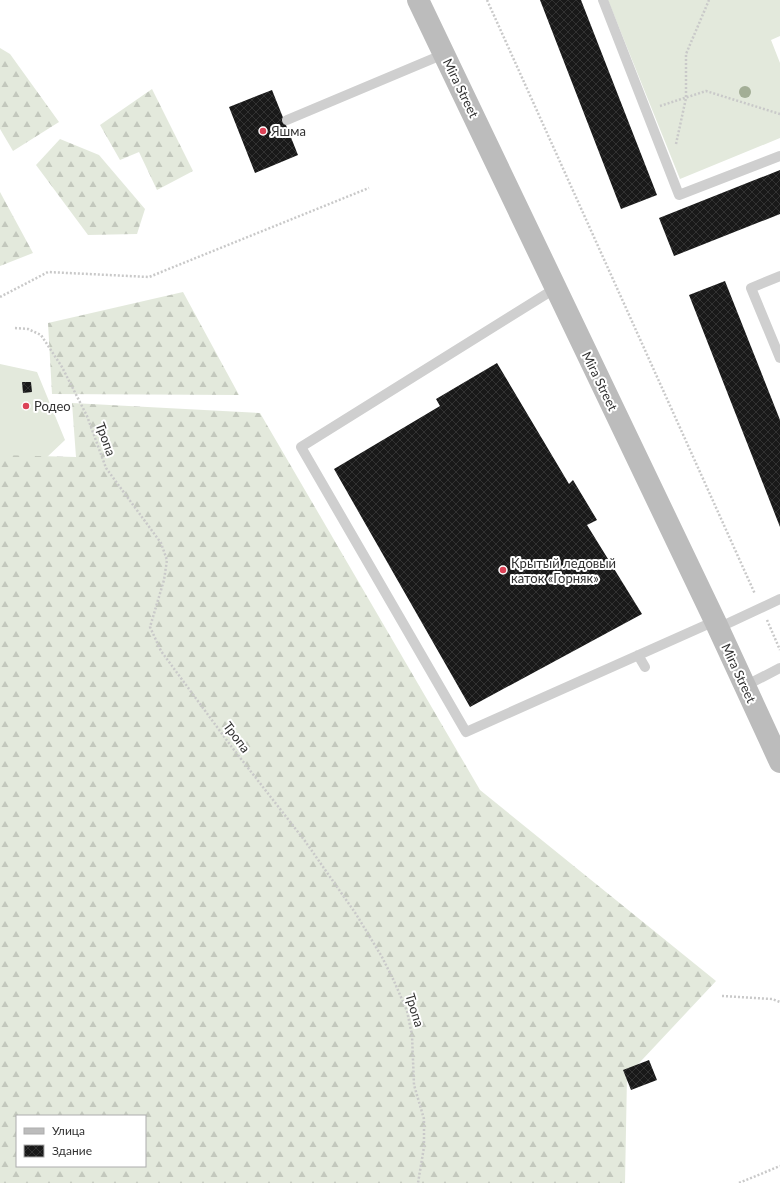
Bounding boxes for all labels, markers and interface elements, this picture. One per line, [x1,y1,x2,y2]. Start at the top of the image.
street label: Mira Street [440,56,482,120]
place label: Яшма [270,123,306,139]
marker: Яшма [258,126,268,136]
street label: Mira Street [579,349,621,413]
place label: Родео [34,398,71,414]
marker: Родео [21,401,31,411]
street label: Тропа [93,420,119,458]
place label: Крытый ледовый каток «Горняк» [511,555,616,586]
marker: Крытый ледовый каток «Горняк» [498,565,508,575]
street label: Mira Street [718,641,760,706]
street label: Тропа [220,718,254,756]
street label: Тропа [402,991,428,1029]
legend [16,1115,146,1167]
text: Улица [52,1123,85,1138]
text: Здание [52,1143,92,1158]

